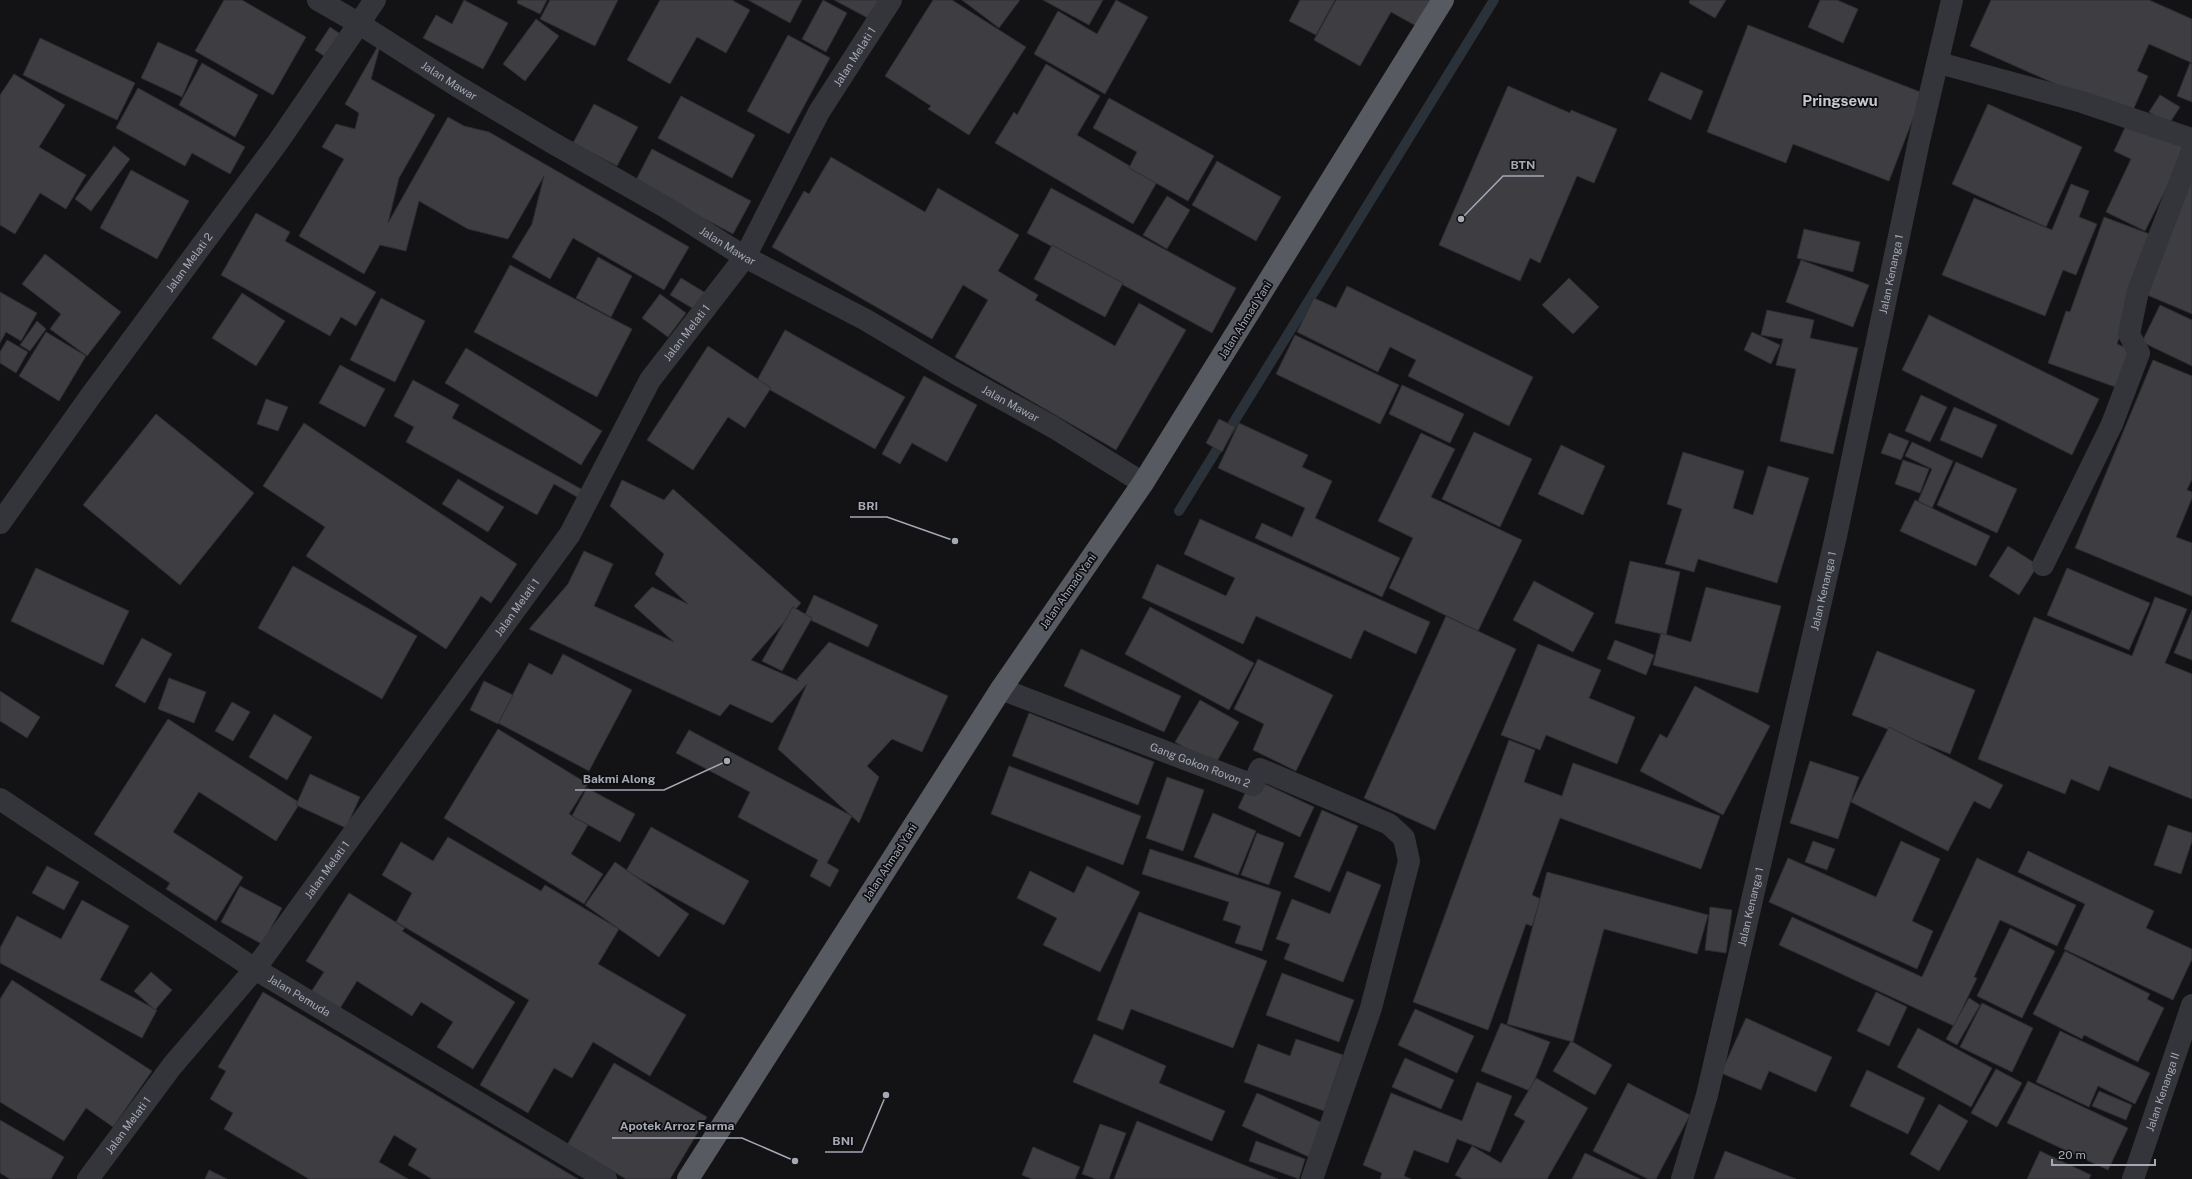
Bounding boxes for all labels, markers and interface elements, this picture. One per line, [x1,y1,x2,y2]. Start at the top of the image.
street label: Jalan Melati 1 [831,25,878,89]
street label: Jalan Mawar [419,59,479,102]
district label: Pringsewu [1802,92,1878,109]
callout: BTN [1503,152,1544,176]
text: BTN [1511,158,1535,172]
street label: Jalan Mawar [698,224,758,267]
street label: Jalan Melati 2 [163,230,215,294]
street label: Jalan Kenanga 1 [1877,233,1905,315]
street label: Jalan Ahmad Yani [1216,279,1274,361]
street label: Jalan Melati 1 [661,302,712,363]
street label: Jalan Mawar [980,383,1041,424]
callout: BRI [850,493,887,517]
text: BRI [858,499,878,513]
street label: Jalan Kenanga 1 [1808,550,1838,632]
street label: Jalan Ahmad Yani [1038,551,1098,631]
street label: Jalan Melati 1 [492,576,542,638]
street label: Gang Gokon Rovon 2 [1148,740,1252,790]
callout: Bakmi Along [575,766,664,790]
text: Bakmi Along [583,772,656,786]
street label: Jalan Ahmad Yani [861,821,919,903]
street label: Jalan Melati 1 [302,839,352,901]
street label: Jalan Kenanga 1 [1736,866,1765,947]
street label: Jalan Pemuda [266,972,333,1019]
street label: Jalan Kenanga II [2144,1051,2182,1133]
street label: Jalan Melati 1 [103,1094,153,1156]
callout: Apotek Arroz Farma [612,1114,742,1138]
text: Apotek Arroz Farma [620,1119,734,1133]
callout: BNI [825,1128,862,1152]
text: BNI [832,1134,854,1148]
scale bar [2052,1141,2155,1167]
text: 20 m [2058,1148,2086,1162]

